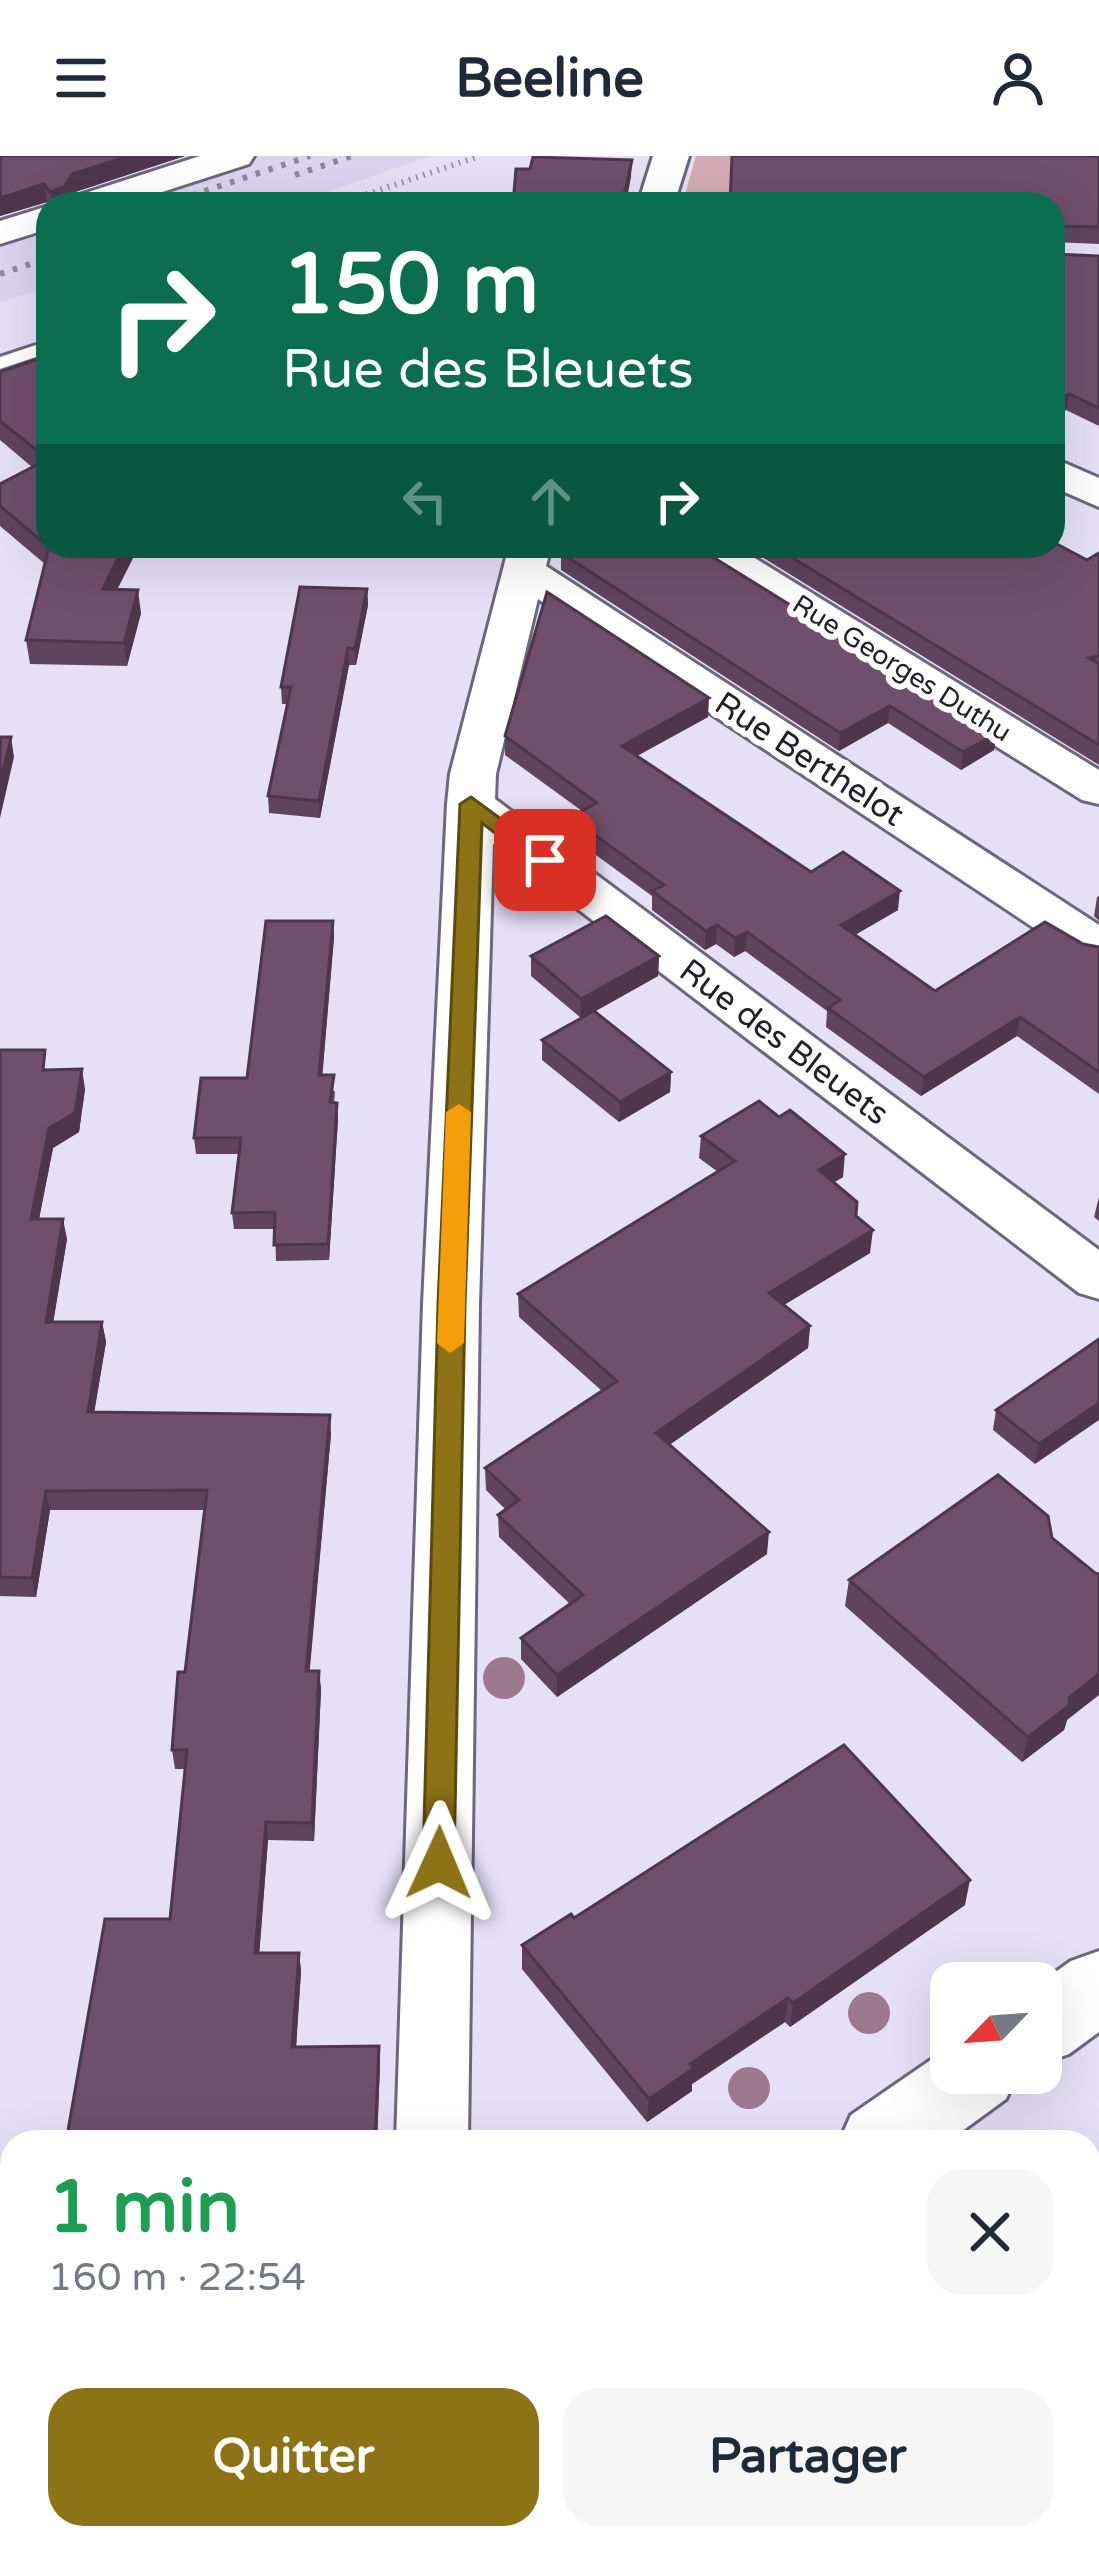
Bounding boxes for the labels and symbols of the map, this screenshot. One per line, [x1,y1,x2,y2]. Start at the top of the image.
street label: Rue Georges Duthu [786,588,1017,749]
street label: Rue Berthelot [708,684,911,835]
pin [494,809,596,911]
street label: Rue des Bleuets [672,951,896,1133]
position arrow [376,1800,502,1926]
north arrow [930,1962,1062,2094]

